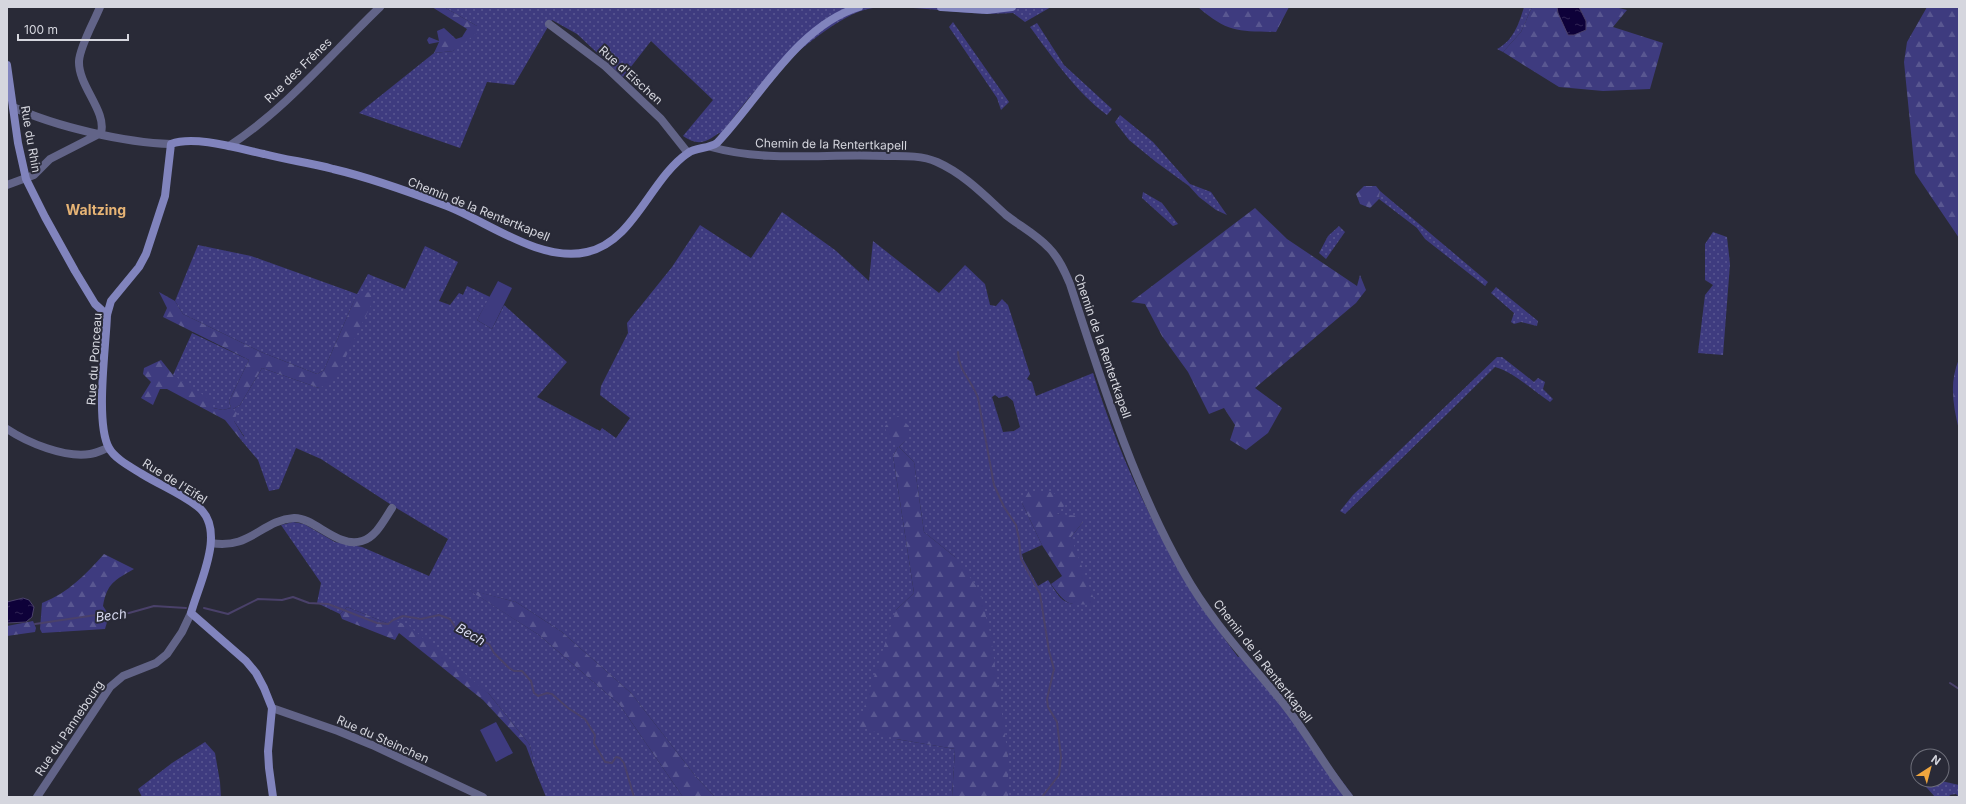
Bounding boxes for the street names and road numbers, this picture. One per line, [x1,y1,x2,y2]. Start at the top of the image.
street label: Rue des Frênes [261,34,335,106]
street label: Rue d'Eischen [596,42,666,108]
street label: Rue du Rhin [18,104,44,174]
street label: Chemin de la Rentertkapell [755,135,907,153]
street label: Chemin de la Rentertkapell [406,174,552,244]
street label: Chemin de la Rentertkapell [1071,272,1135,420]
street label: Rue du Ponceau [83,312,105,406]
street label: Rue de l'Eifel [140,455,210,507]
street label: Chemin de la Rentertkapell [1210,596,1316,726]
street label: Rue du Pannebourg [31,677,107,779]
street label: Rue du Steinchen [334,712,432,766]

